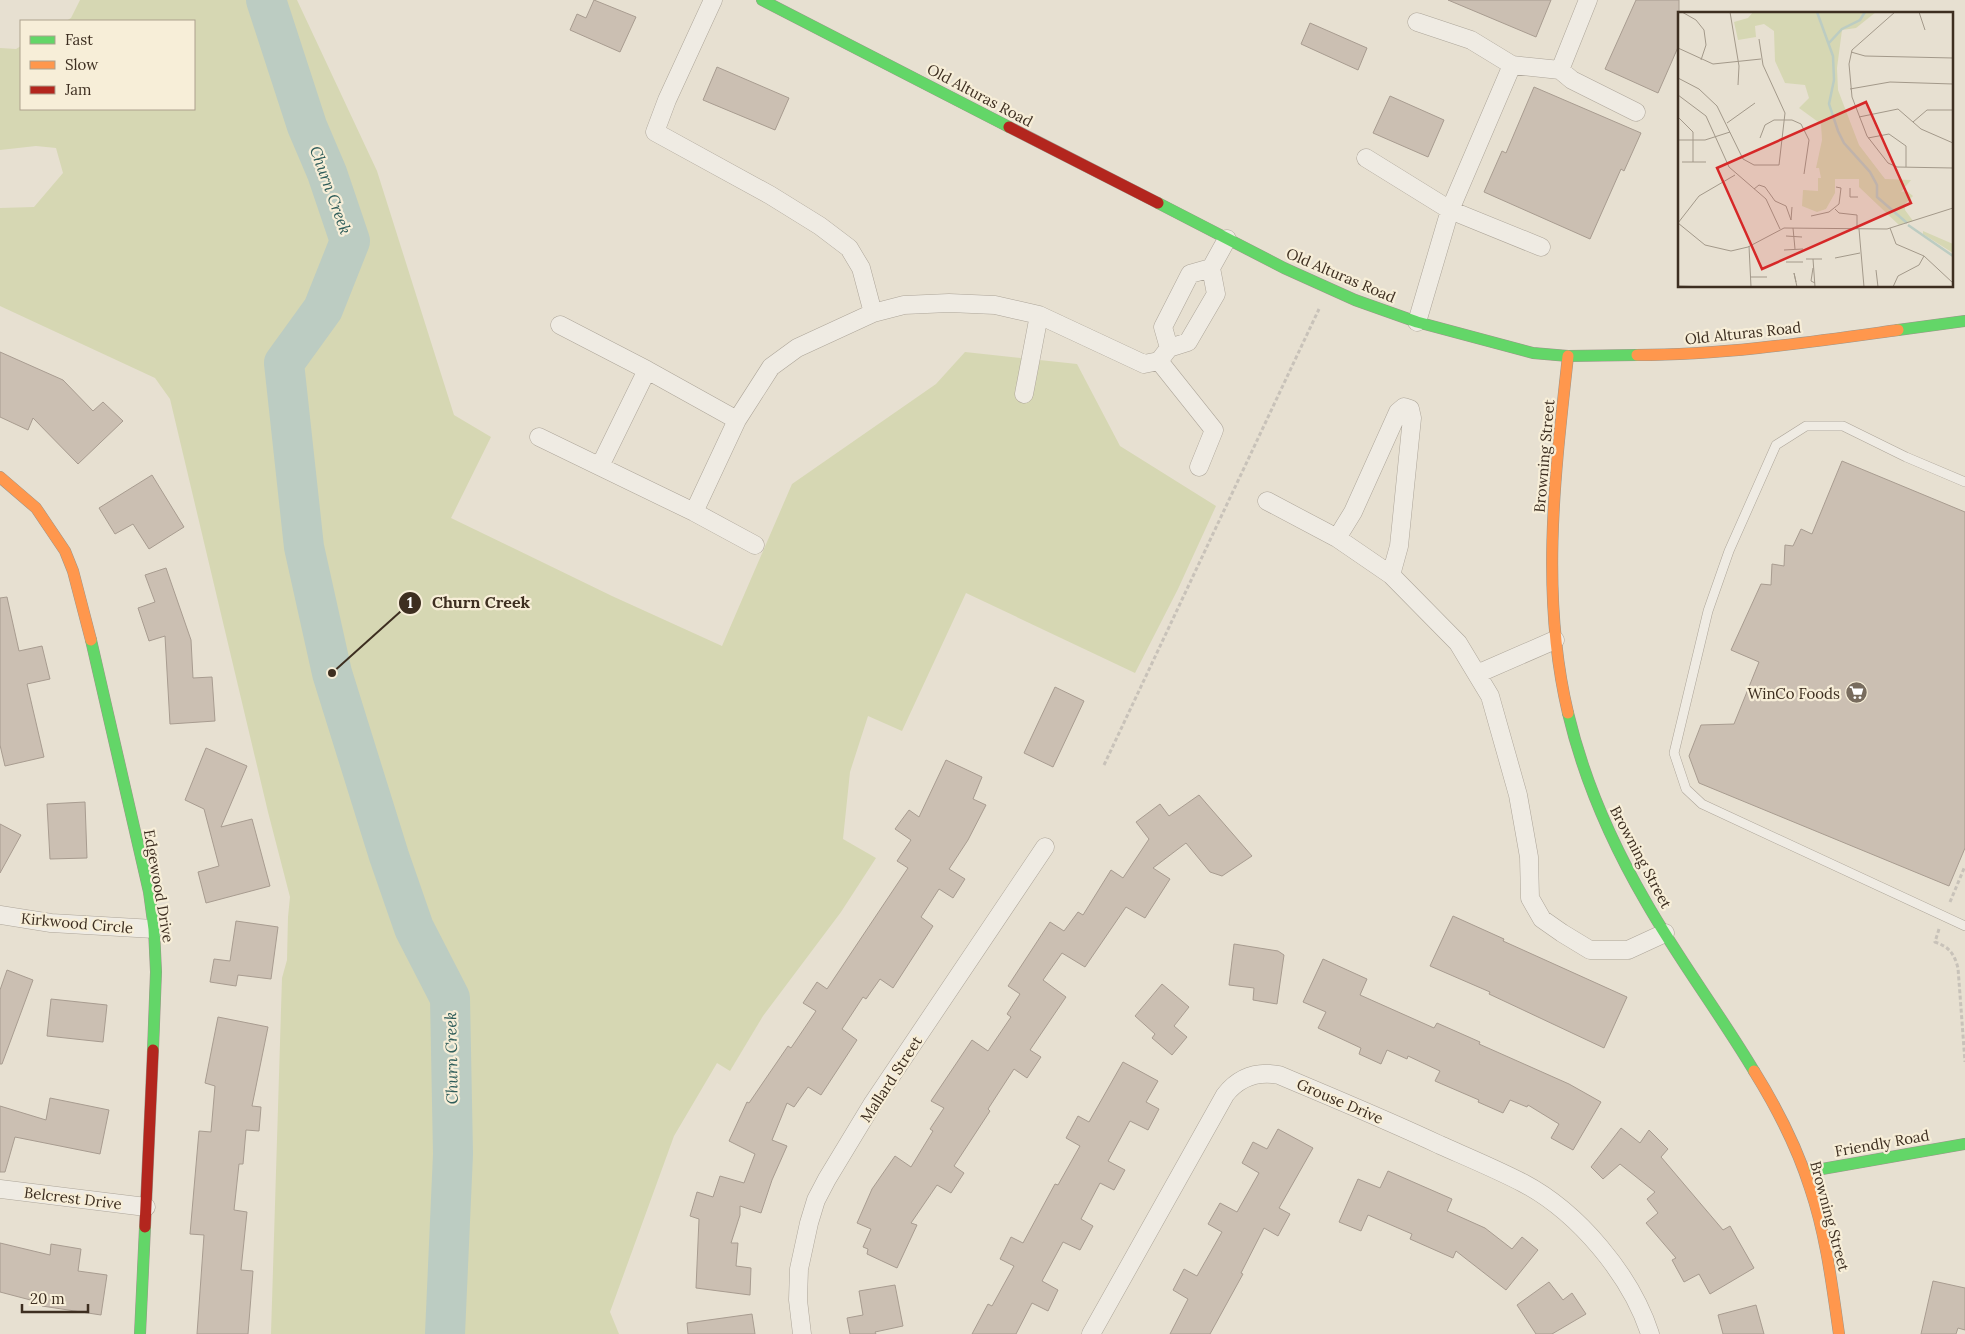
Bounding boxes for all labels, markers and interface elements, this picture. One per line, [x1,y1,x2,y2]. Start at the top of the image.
inset map [1678,12,1952,288]
legend [20,20,195,110]
text: Fast [65,30,93,49]
text: Slow [65,55,98,74]
street label: Old Alturas Road [924,59,1036,131]
text: Jam [64,80,92,99]
water label: Churn Creek [306,143,356,237]
street label: Old Alturas Road [1283,243,1399,307]
street label: Old Alturas Road [1684,317,1802,349]
street label: Browning Street [1530,398,1558,513]
callout: Churn Creek [397,587,540,618]
text: Churn Creek [432,592,531,612]
text: 1 [407,593,413,612]
supermarket icon: WinCo Foods [1844,681,1868,705]
place label: WinCo Foods [1748,684,1840,703]
street label: Browning Street [1606,802,1676,912]
street label: Edgewood Drive [140,828,178,944]
street label: Kirkwood Circle [20,909,134,937]
water label: Churn Creek [440,1012,462,1104]
street label: Mallard Street [856,1032,926,1126]
street label: Grouse Drive [1294,1074,1386,1128]
street label: Friendly Road [1833,1125,1931,1161]
street label: Browning Street [1806,1159,1854,1273]
street label: Belcrest Drive [23,1183,123,1213]
scale bar [22,1282,89,1314]
text: 20 m [30,1289,65,1308]

